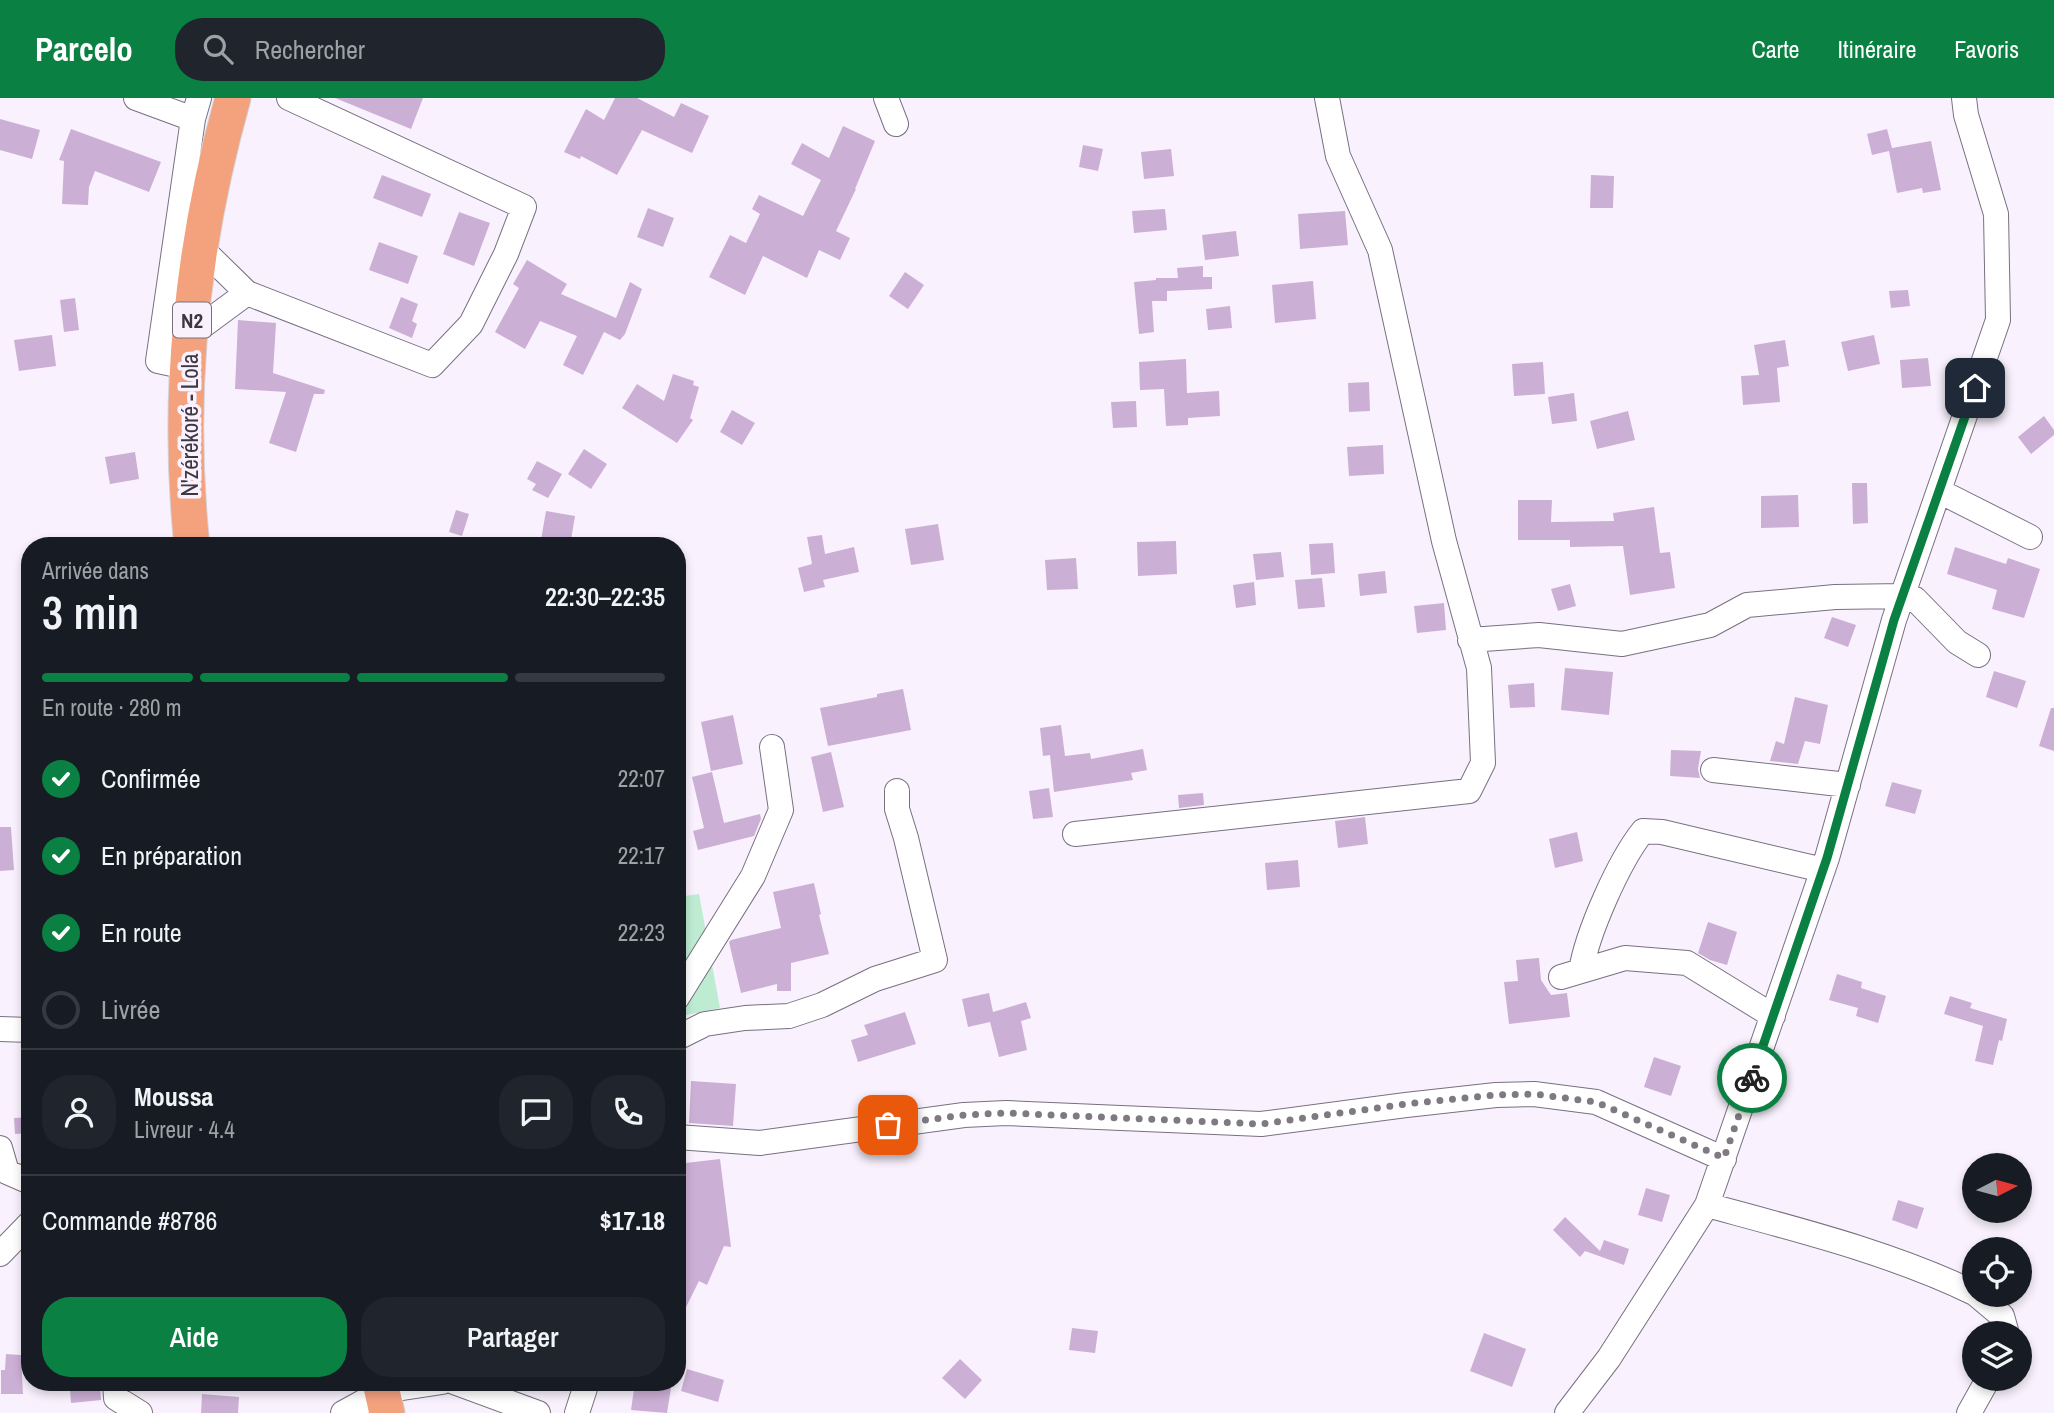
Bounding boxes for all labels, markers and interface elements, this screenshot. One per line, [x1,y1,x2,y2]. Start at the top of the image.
search box [175,18,665,81]
text: Parcelo [35,27,133,71]
icon: search [199,30,237,68]
text: Rechercher [255,32,365,67]
text: Carte [1751,33,1800,65]
text: Itinéraire [1838,33,1916,65]
text: Favoris [1954,33,2019,65]
road number: N2 [173,302,211,338]
street label: N'zérékoré - Lola [174,353,205,497]
pin [1945,358,2005,418]
icon: home [1956,369,1994,407]
text: Arrivée dans [42,555,149,586]
text: 22:30–22:35 [545,579,665,614]
text: 3 min [42,581,139,643]
text: En route · 280 m [42,692,181,723]
icon: check [42,760,80,798]
text: Confirmée [101,761,201,796]
text: 22:07 [618,763,665,794]
icon: check [42,837,80,875]
text: En préparation [101,838,242,873]
text: 22:17 [618,840,665,871]
icon: check [42,914,80,952]
text: En route [101,915,182,950]
text: 22:23 [618,917,665,948]
text: Livrée [101,992,160,1027]
courier [1717,1043,1787,1113]
icon: bike [1733,1059,1771,1097]
button: person [42,1075,116,1149]
button: chat [499,1075,573,1149]
button: phone [591,1075,665,1149]
text: Moussa [134,1079,213,1114]
pin [858,1095,918,1155]
icon: bag [869,1106,907,1144]
text: Livreur · 4.4 [134,1114,235,1145]
north arrow [1962,1153,2032,1223]
map controls [1962,1153,2032,1391]
text: Commande #8786 [42,1203,217,1238]
text: $17.18 [600,1203,665,1238]
button: locate [1962,1237,2032,1307]
button: Aide [42,1297,347,1377]
button: Partager [361,1297,665,1377]
button: layers [1962,1321,2032,1391]

